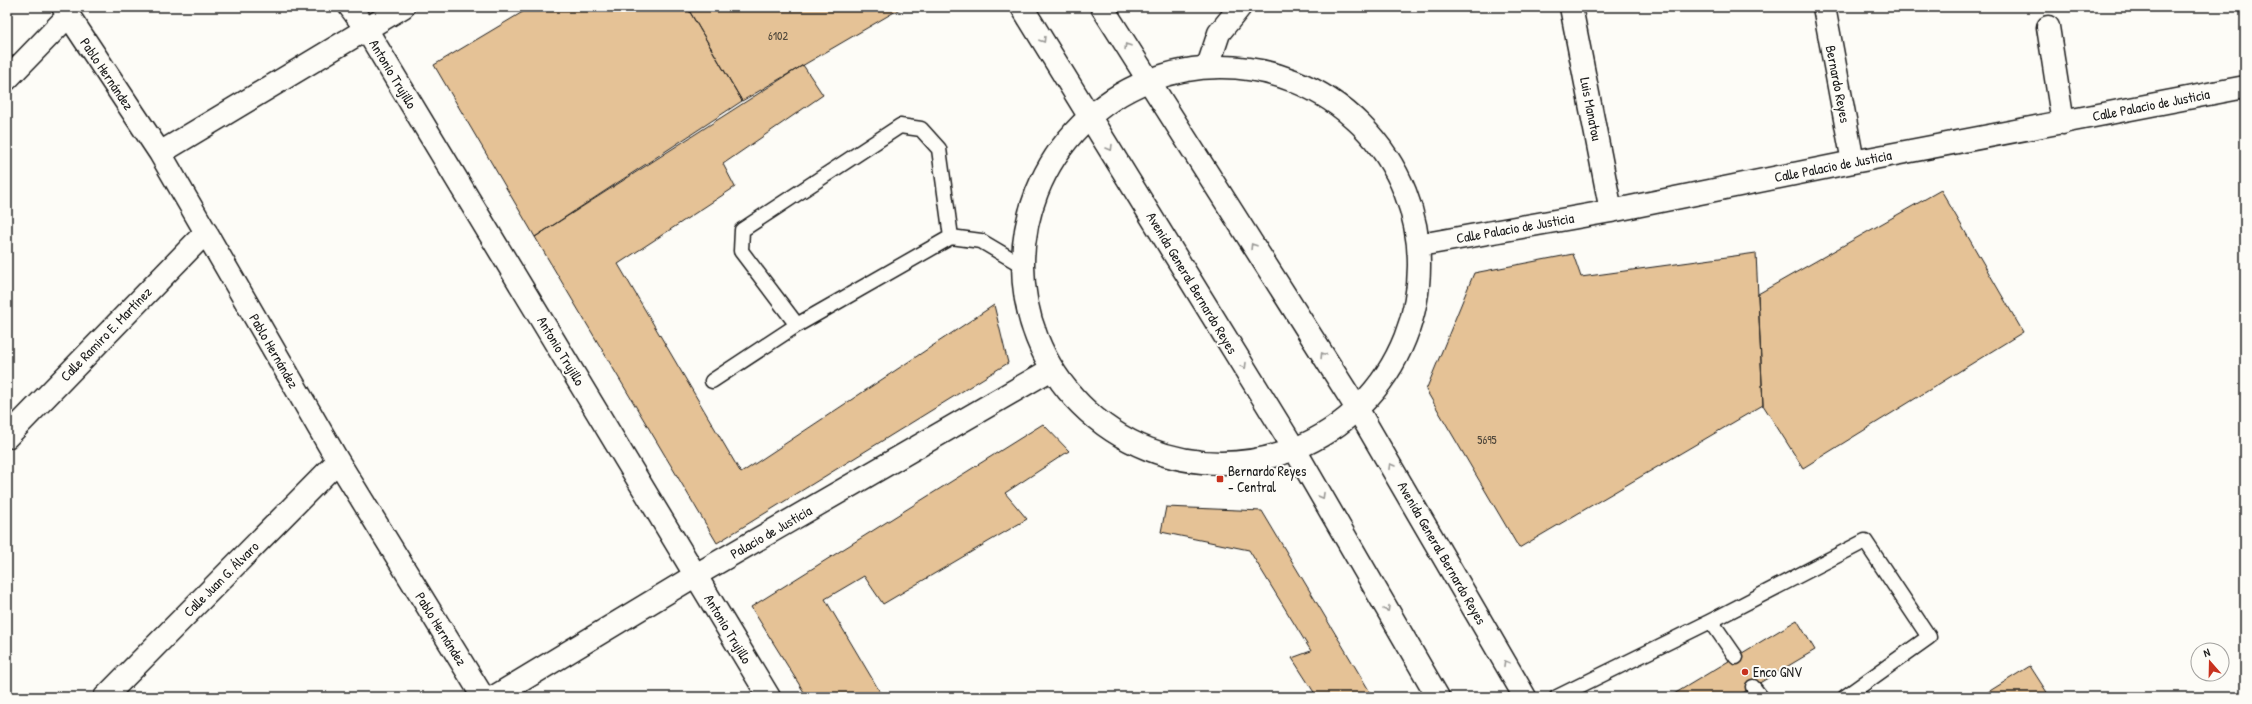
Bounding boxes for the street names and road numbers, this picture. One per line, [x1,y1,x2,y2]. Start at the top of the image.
street label: Pablo Hernández [76,34,139,114]
street label: Antonio Trujillo [364,36,422,113]
street label: Bernardo Reyes [1821,44,1855,124]
street label: Luis Manatou [1576,76,1607,143]
street label: Calle Palacio de Justicia [2091,84,2212,125]
street label: Calle Palacio de Justicia [1773,145,1894,186]
street label: Avenida General Bernardo Reyes [1142,208,1242,358]
street label: Calle Palacio de Justicia [1455,208,1576,247]
street label: Calle Ramiro E. Martínez [56,282,156,385]
street label: Pablo Hernández [245,310,303,392]
street label: Antonio Trujillo [532,313,590,390]
street label: Avenida General Bernardo Reyes [1393,478,1491,628]
street label: Palacio de Justicia [726,500,815,563]
street label: Calle Juan G. Álvaro [179,537,263,621]
street label: Pablo Hernández [411,588,472,669]
street label: Antonio Trujillo [699,591,757,668]

